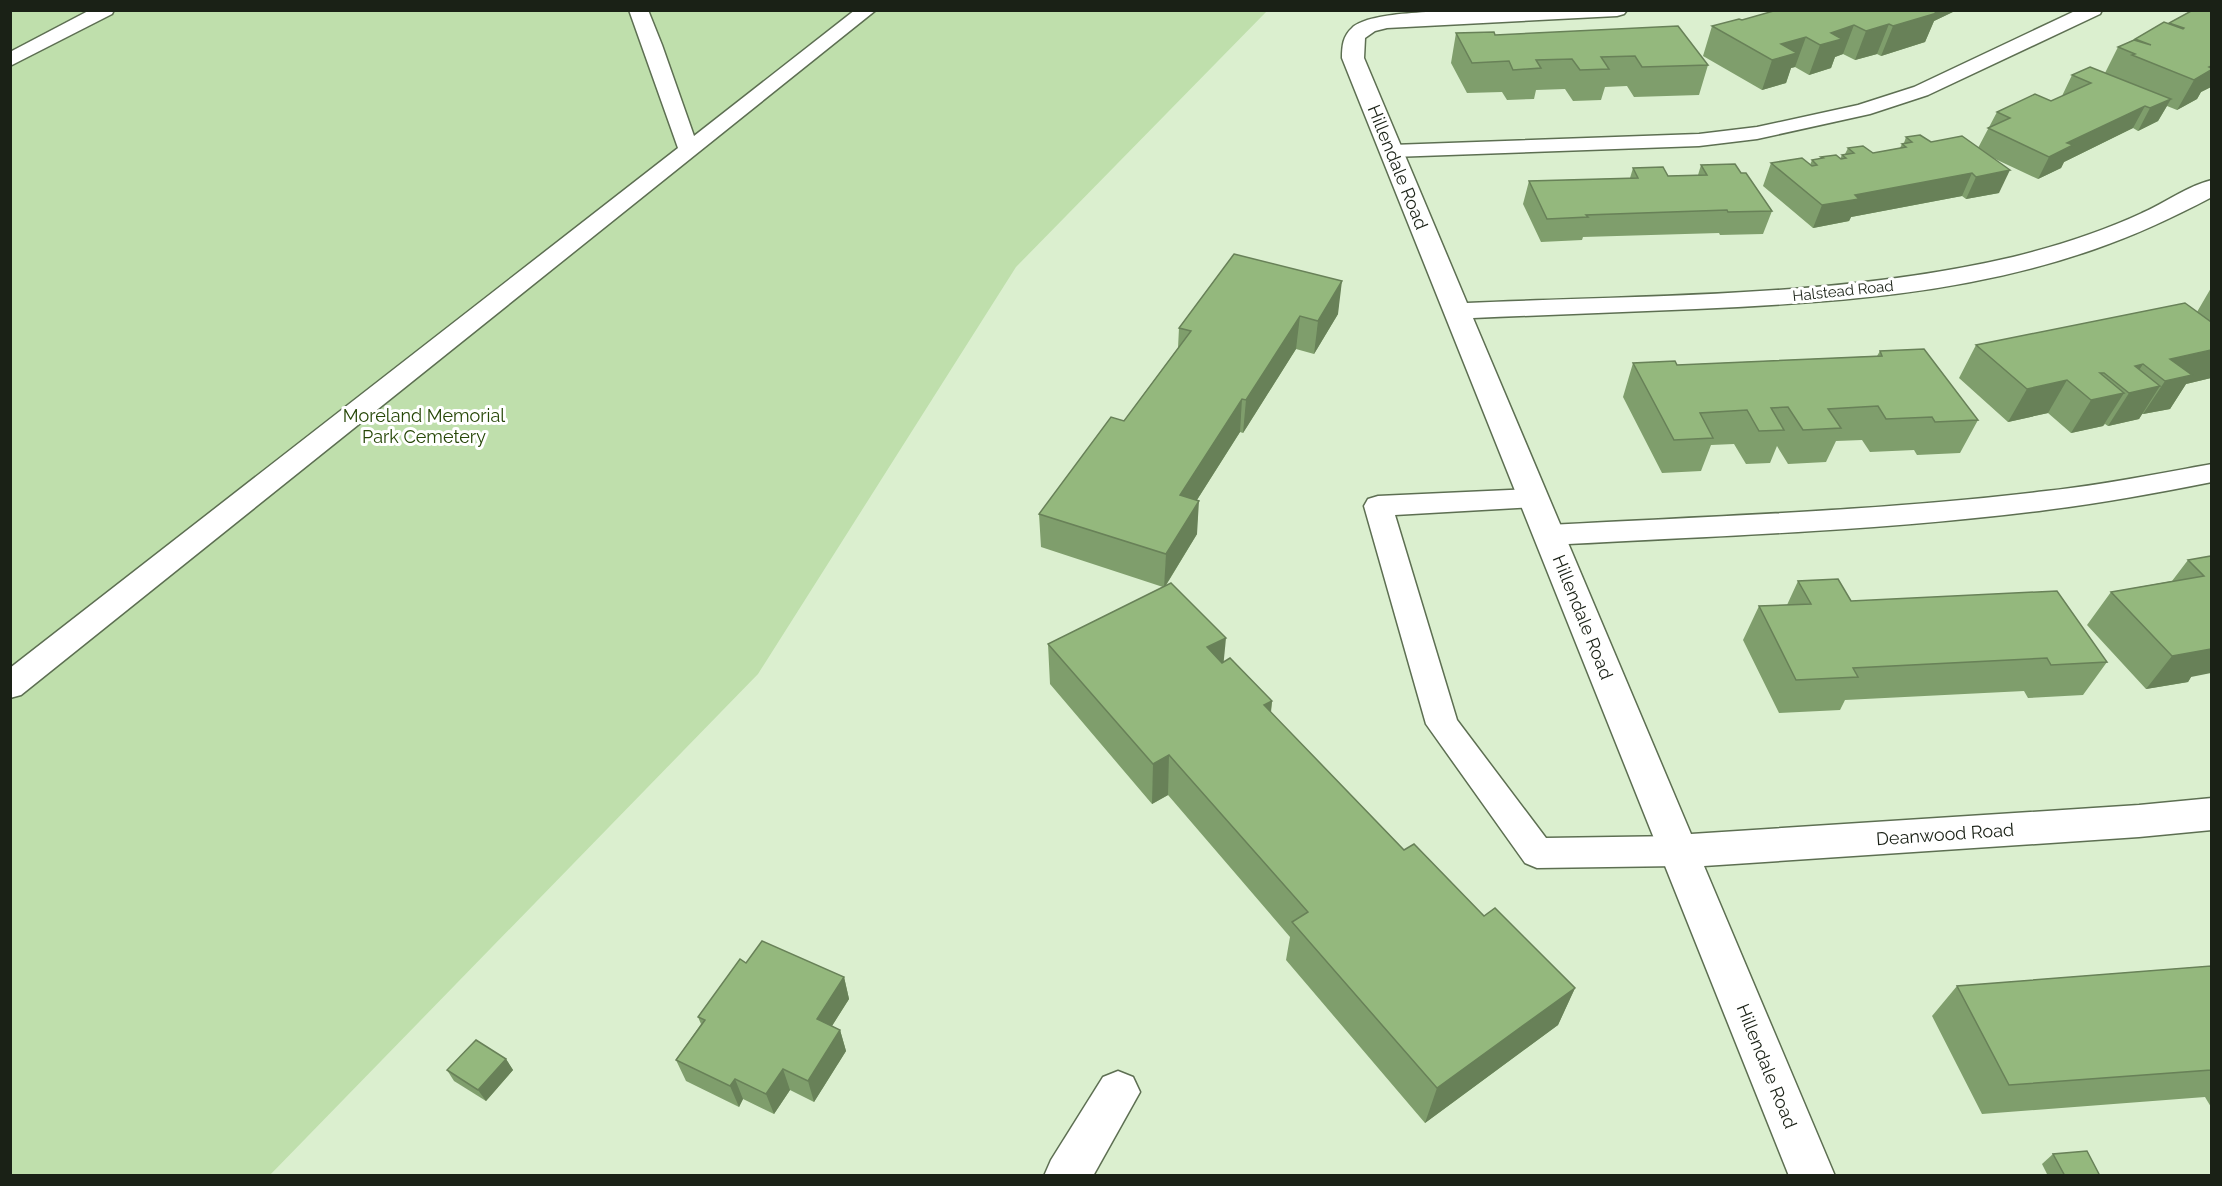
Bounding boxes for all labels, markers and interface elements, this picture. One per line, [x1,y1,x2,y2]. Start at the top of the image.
street label: Hillendale Road [1363,102,1433,232]
street label: Halstead Road [1792,277,1894,305]
park label: Moreland Memorial Park Cemetery [343,405,505,447]
street label: Hillendale Road [1548,552,1618,682]
street label: Deanwood Road [1875,819,2015,849]
street label: Hillendale Road [1732,1001,1802,1131]

